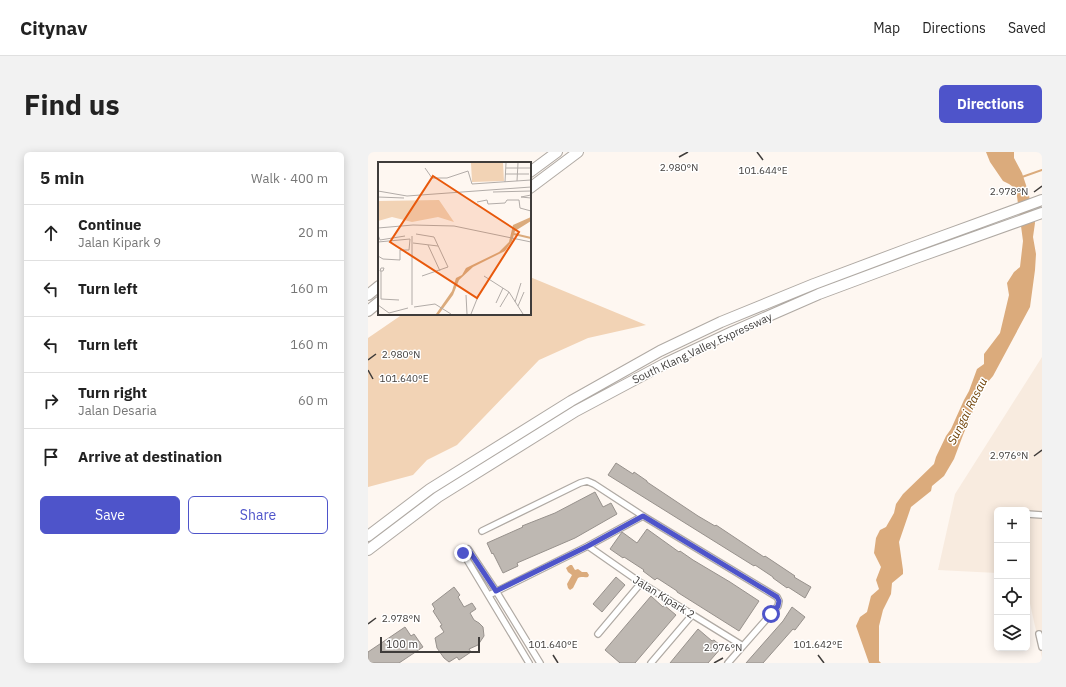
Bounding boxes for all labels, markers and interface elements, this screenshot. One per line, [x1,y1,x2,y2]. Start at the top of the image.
text: Citynav [20,16,87,40]
text: Map [873,19,900,37]
text: Directions [922,19,986,37]
text: Saved [1008,19,1046,37]
button: Directions [939,85,1042,123]
text: Find us [24,86,120,123]
text: 2.980°N [660,161,698,174]
inset map [378,162,531,315]
text: 101.644°E [738,164,788,177]
text: 5 min [40,167,84,189]
text: Walk · 400 m [251,170,328,187]
text: 2.978°N [990,185,1028,198]
text: Continue [78,215,142,234]
icon: ahead [40,222,62,244]
text: 20 m [298,224,328,241]
text: Jalan Kipark 9 [78,234,161,251]
icon: left [40,278,62,300]
text: Turn left [78,279,138,298]
text: 160 m [290,280,328,297]
street label: South Klang Valley Expressway [630,309,775,387]
icon: left [40,334,62,356]
text: Turn left [78,335,138,354]
text: 160 m [290,336,328,353]
text: 2.980°N [382,348,420,361]
text: 101.640°E [379,372,429,385]
water label: Sungai Rasau [944,375,990,447]
text: Turn right [78,383,147,402]
icon: right [40,390,62,412]
text: 60 m [298,392,328,409]
text: Jalan Desaria [78,402,157,419]
icon: arrive [40,446,62,468]
text: Arrive at destination [78,447,222,466]
text: 2.976°N [990,449,1028,462]
button: Save [40,496,180,534]
button: Share [188,496,328,534]
map controls [994,507,1030,651]
button: + [994,507,1030,543]
button: − [994,543,1030,579]
route end [454,544,472,562]
street label: Jalan Kipark 2 [631,572,697,622]
button: locate [994,579,1030,615]
route start [762,605,780,623]
text: 2.978°N [382,612,420,625]
button: layers [994,615,1030,651]
scale bar [380,635,480,654]
text: 100 m [386,637,418,651]
text: 101.640°E [528,638,578,651]
text: 101.642°E [793,638,843,651]
text: 2.976°N [704,641,742,654]

